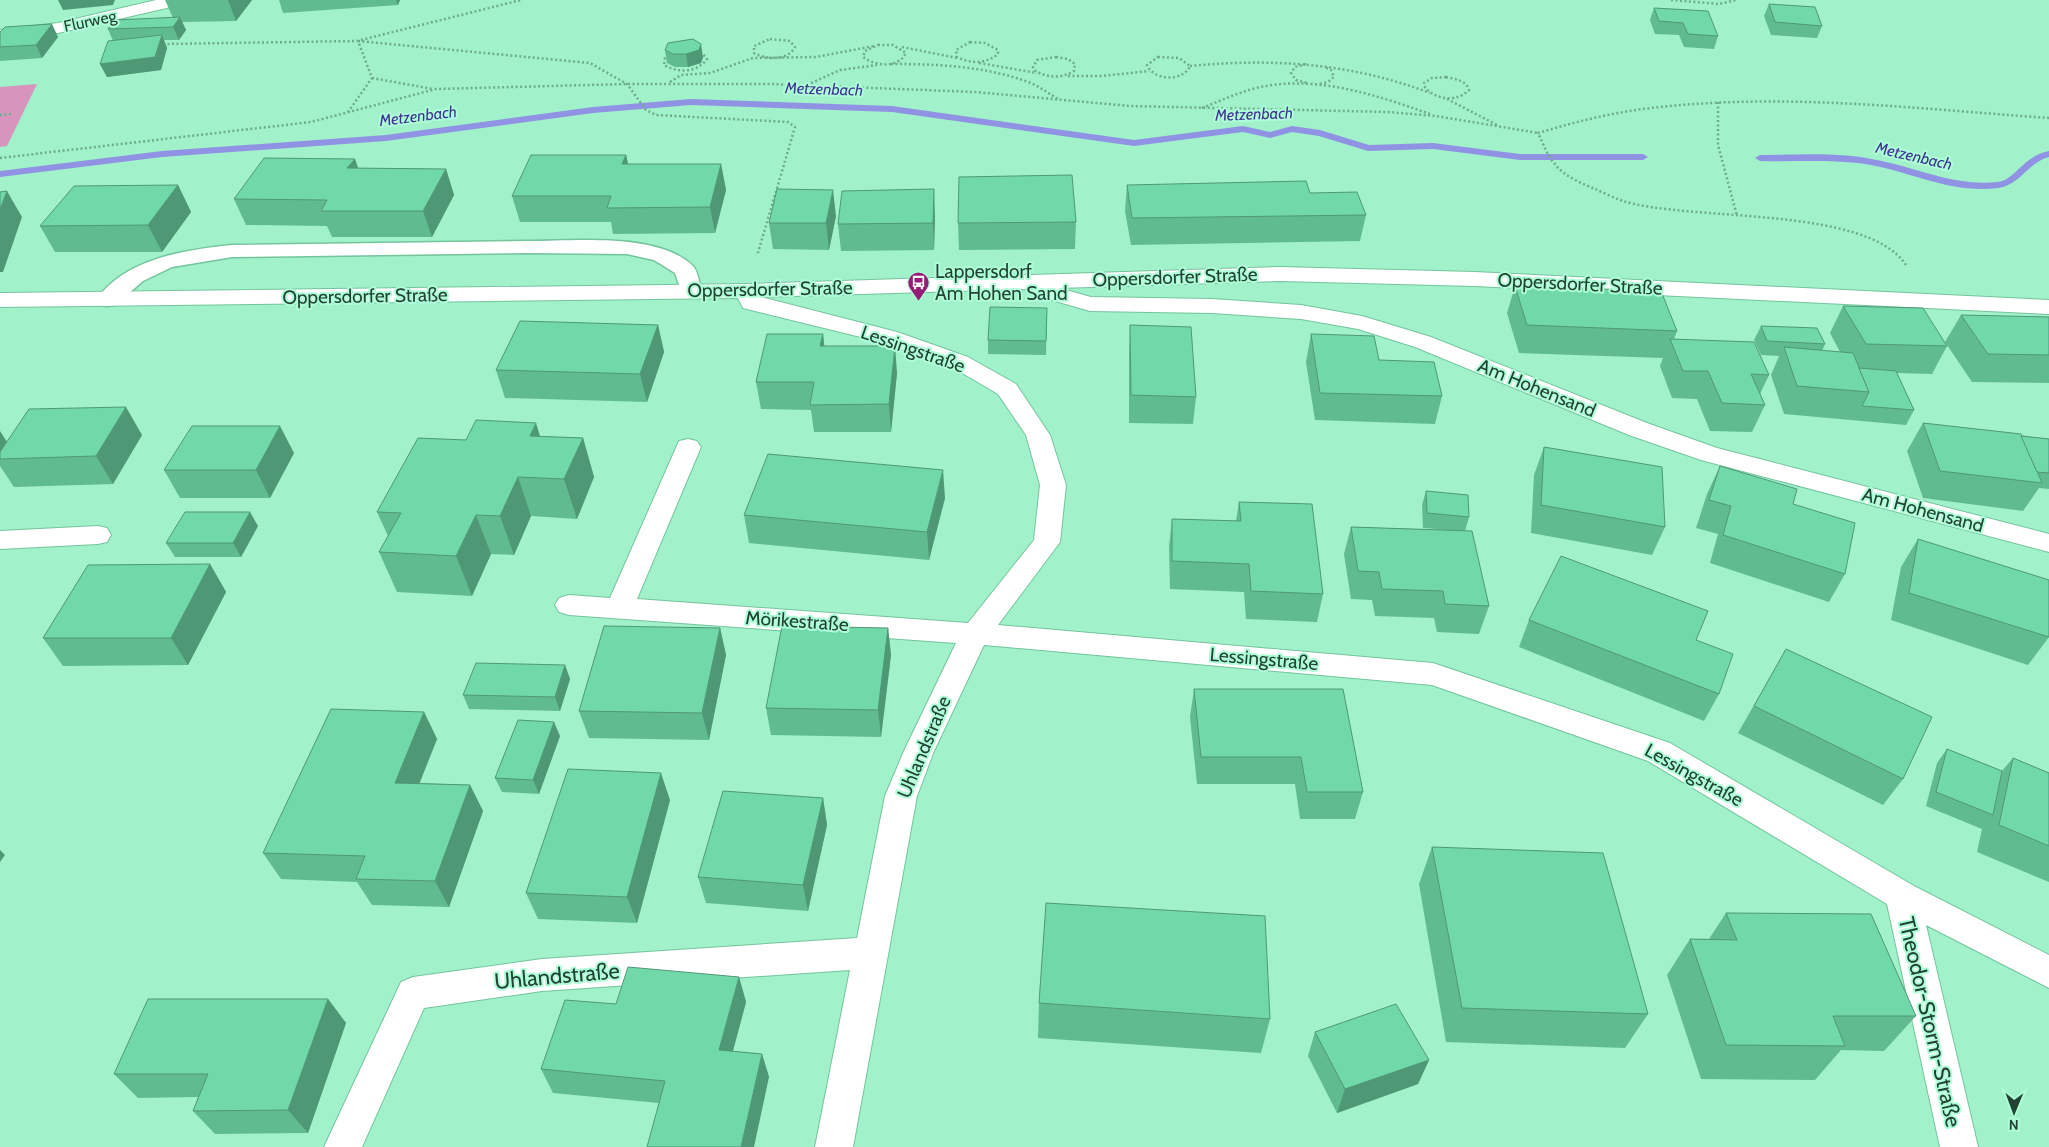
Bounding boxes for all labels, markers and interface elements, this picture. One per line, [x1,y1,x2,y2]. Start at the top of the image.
street label: Flurweg [62,6,119,36]
water label: Metzenbach [784,78,863,100]
water label: Metzenbach [377,102,458,130]
water label: Metzenbach [1214,103,1293,125]
water label: Metzenbach [1873,138,1954,174]
place label: Lappersdorf Am Hohen Sand [935,260,1068,305]
street label: Oppersdorfer Straße [1092,263,1258,291]
street label: Oppersdorfer Straße [1497,268,1663,300]
bus stop icon: Lappersdorf Am Hohen Sand [907,270,931,301]
street label: Oppersdorfer Straße [687,276,853,302]
street label: Oppersdorfer Straße [282,283,448,309]
street label: Lessingstraße [858,320,968,378]
street label: Am Hohensand [1475,354,1599,422]
street label: Am Hohensand [1860,483,1986,537]
street label: Mörikestraße [745,606,850,636]
street label: Lessingstraße [1209,643,1319,675]
street label: Uhlandstraße [892,692,956,801]
street label: Lessingstraße [1641,739,1747,812]
street label: Theodor-Storm-Straße [1893,914,1967,1130]
street label: Uhlandstraße [493,957,621,995]
north arrow [1989,1087,2039,1137]
text: N [2009,1116,2019,1134]

